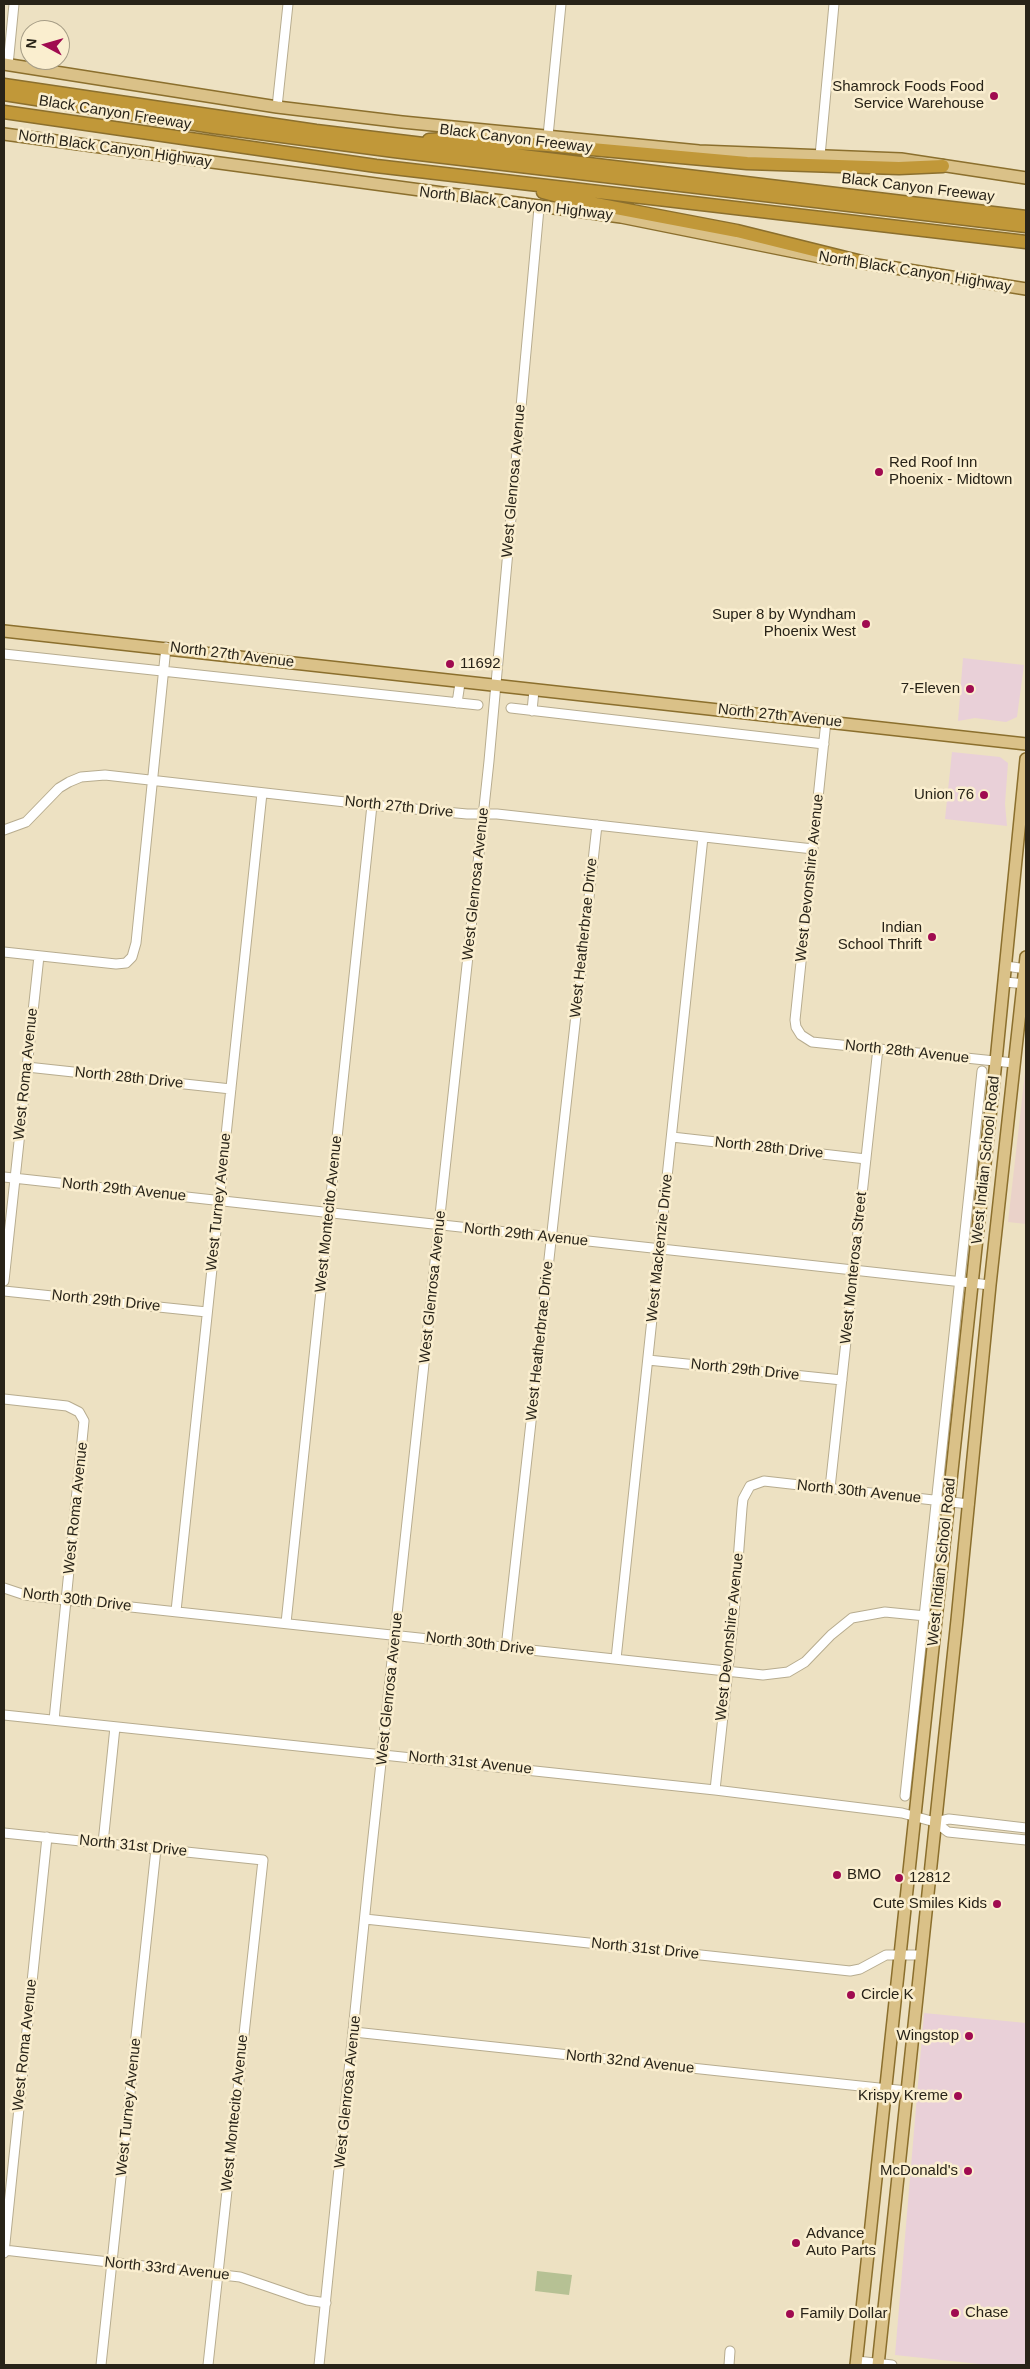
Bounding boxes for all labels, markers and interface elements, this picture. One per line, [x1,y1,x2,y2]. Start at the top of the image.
north arrow [20,20,70,70]
text: N [23,38,40,49]
place label: Shamrock Foods Food Service Warehouse [832,78,984,113]
marker: Shamrock Foods Food Service Warehouse [988,90,1000,102]
street label: Black Canyon Freeway [37,92,193,134]
street label: Black Canyon Freeway [438,121,594,157]
street label: North Black Canyon Highway [17,127,213,171]
street label: Black Canyon Freeway [840,170,996,206]
street label: North Black Canyon Highway [418,183,614,225]
street label: North Black Canyon Highway [817,248,1013,296]
street label: West Glenrosa Avenue [498,404,530,558]
place label: Red Roof Inn Phoenix - Midtown [889,454,1012,489]
marker: Red Roof Inn Phoenix - Midtown [873,466,885,478]
place label: Super 8 by Wyndham Phoenix West [712,606,856,641]
marker: Super 8 by Wyndham Phoenix West [860,618,872,630]
street label: North 27th Avenue [169,638,295,672]
place label: 11692 [460,655,501,673]
marker: 11692 [444,658,456,670]
place label: 7-Eleven [901,680,960,698]
marker: 7-Eleven [964,683,976,695]
street label: North 27th Avenue [717,701,843,731]
place label: Union 76 [914,786,974,804]
marker: Union 76 [978,789,990,801]
street label: North 27th Drive [344,792,454,822]
street label: West Devonshire Avenue [792,793,828,963]
street label: West Glenrosa Avenue [459,807,493,961]
street label: West Heatherbrae Drive [567,857,601,1019]
place label: Indian School Thrift [838,919,922,954]
marker: Indian School Thrift [926,931,938,943]
street label: West Roma Avenue [10,1007,42,1141]
street label: North 28th Avenue [844,1037,970,1067]
street label: North 28th Drive [74,1063,184,1093]
street label: West Indian School Road [968,1075,1004,1245]
street label: West Turney Avenue [203,1132,235,1272]
street label: North 28th Drive [714,1133,824,1163]
street label: West Montecito Avenue [312,1135,346,1293]
street label: West Mackenzie Drive [643,1173,677,1323]
street label: North 29th Avenue [61,1175,187,1205]
street label: West Monterosa Street [837,1191,871,1345]
street label: West Glenrosa Avenue [416,1210,450,1364]
street label: North 29th Avenue [463,1220,589,1250]
street label: West Heatherbrae Drive [523,1260,557,1422]
street label: North 29th Drive [51,1286,161,1316]
street label: North 29th Drive [690,1355,800,1385]
street label: West Roma Avenue [60,1441,92,1575]
street label: North 30th Avenue [796,1477,922,1507]
street label: West Indian School Road [924,1477,960,1647]
street label: West Devonshire Avenue [712,1552,748,1722]
street label: North 30th Drive [22,1584,132,1616]
street label: West Glenrosa Avenue [373,1612,407,1766]
street label: North 30th Drive [425,1628,535,1660]
street label: North 31st Avenue [407,1748,533,1778]
street label: North 31st Drive [78,1831,188,1861]
place label: BMO [847,1866,881,1884]
marker: BMO [831,1869,843,1881]
place label: 12812 [909,1869,951,1887]
marker: 12812 [893,1872,905,1884]
place label: Cute Smiles Kids [873,1895,987,1913]
marker: Cute Smiles Kids [991,1898,1003,1910]
street label: North 31st Drive [590,1934,700,1964]
street label: West Roma Avenue [9,1978,41,2112]
place label: Circle K [861,1986,914,2004]
marker: Circle K [845,1989,857,2001]
street label: West Glenrosa Avenue [331,2015,365,2169]
place label: Wingstop [896,2027,959,2045]
marker: Wingstop [963,2030,975,2042]
street label: West Montecito Avenue [218,2034,252,2192]
street label: West Turney Avenue [113,2037,145,2177]
street label: North 32nd Avenue [565,2046,695,2078]
place label: Krispy Kreme [858,2087,948,2105]
marker: Krispy Kreme [952,2090,964,2102]
place label: McDonald's [880,2162,958,2180]
marker: McDonald's [962,2165,974,2177]
place label: Advance Auto Parts [806,2225,876,2260]
marker: Advance Auto Parts [790,2237,802,2249]
street label: North 33rd Avenue [104,2253,230,2285]
place label: Chase [965,2304,1008,2322]
place label: Family Dollar [800,2305,888,2323]
marker: Chase [949,2307,961,2319]
marker: Family Dollar [784,2308,796,2320]

